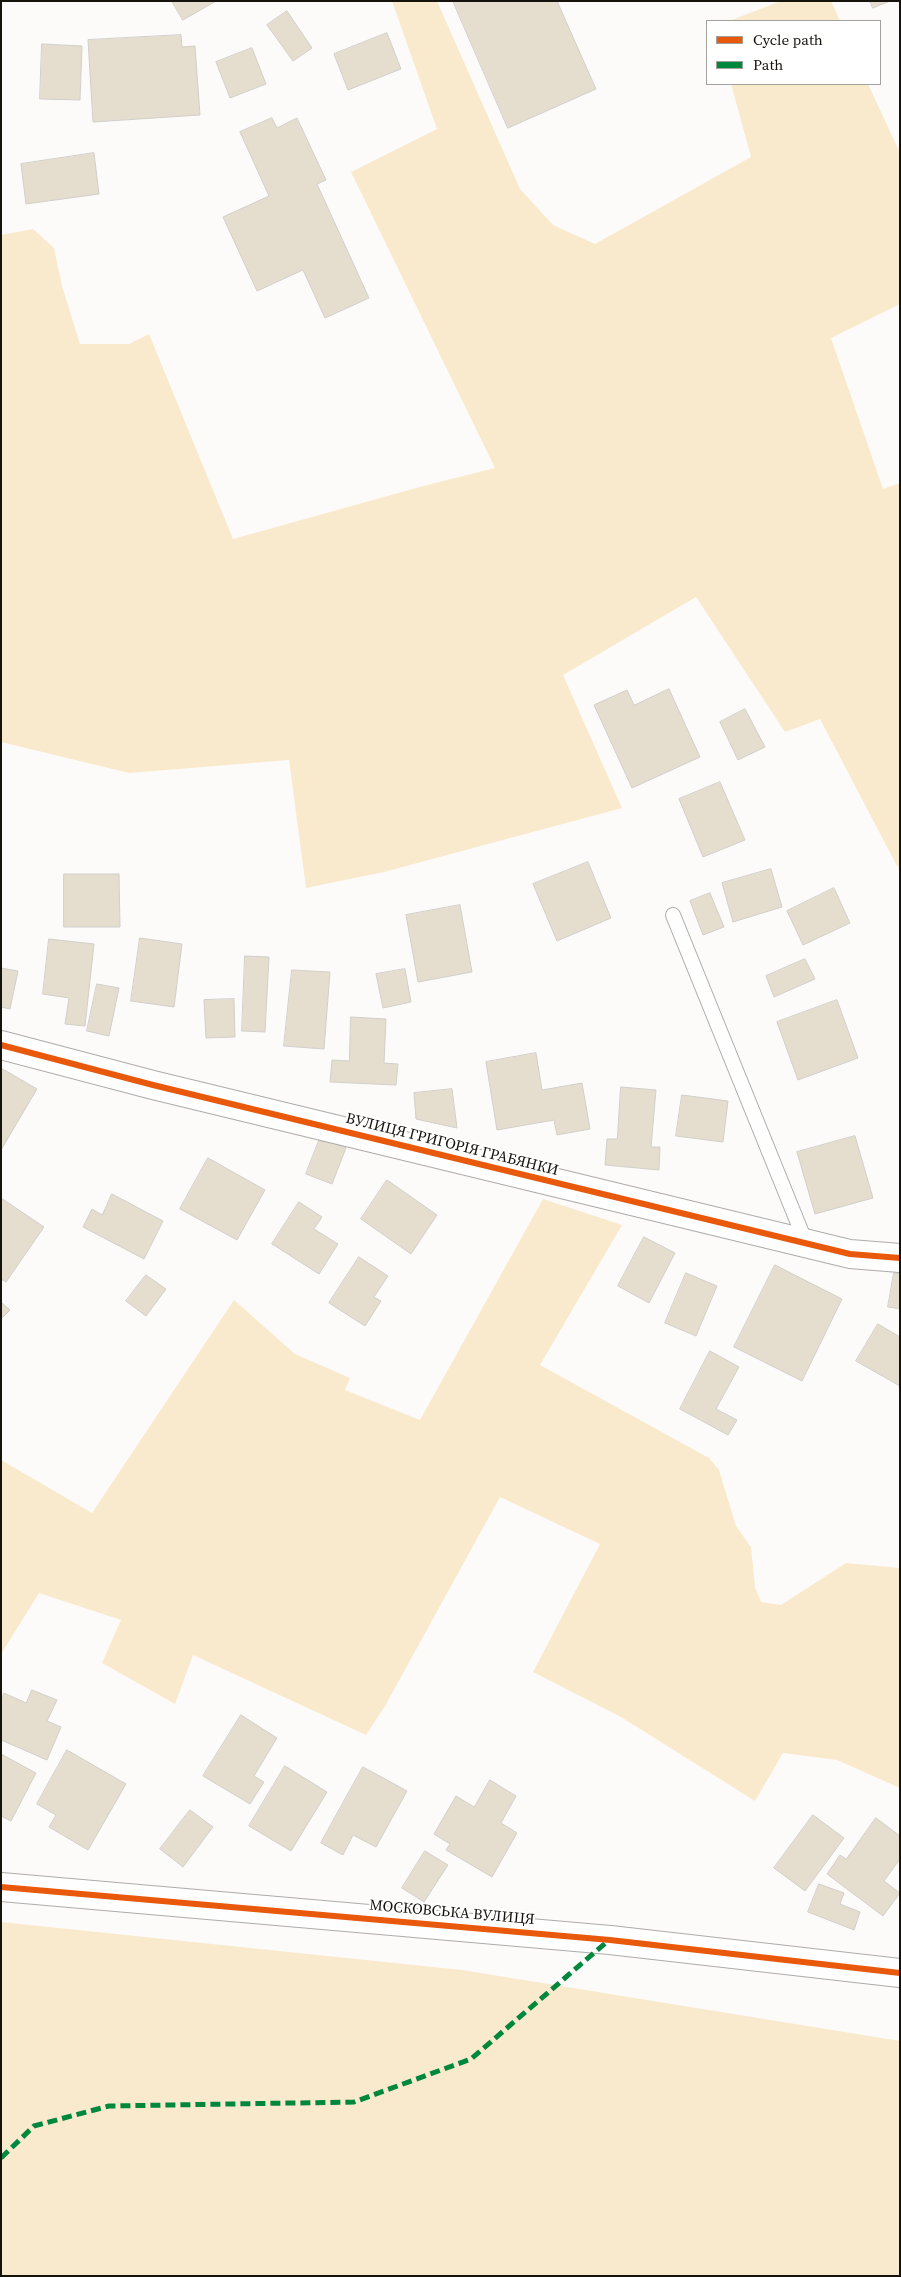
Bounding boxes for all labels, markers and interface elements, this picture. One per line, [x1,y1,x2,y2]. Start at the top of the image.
legend [706,20,881,85]
text: Cycle path [753,29,823,50]
text: Path [753,54,783,75]
street label: ВУЛИЦЯ ГРИГОРІЯ ГРАБЯНКИ [344,1110,560,1180]
street label: МОСКОВСЬКА ВУЛИЦЯ [369,1897,535,1929]

